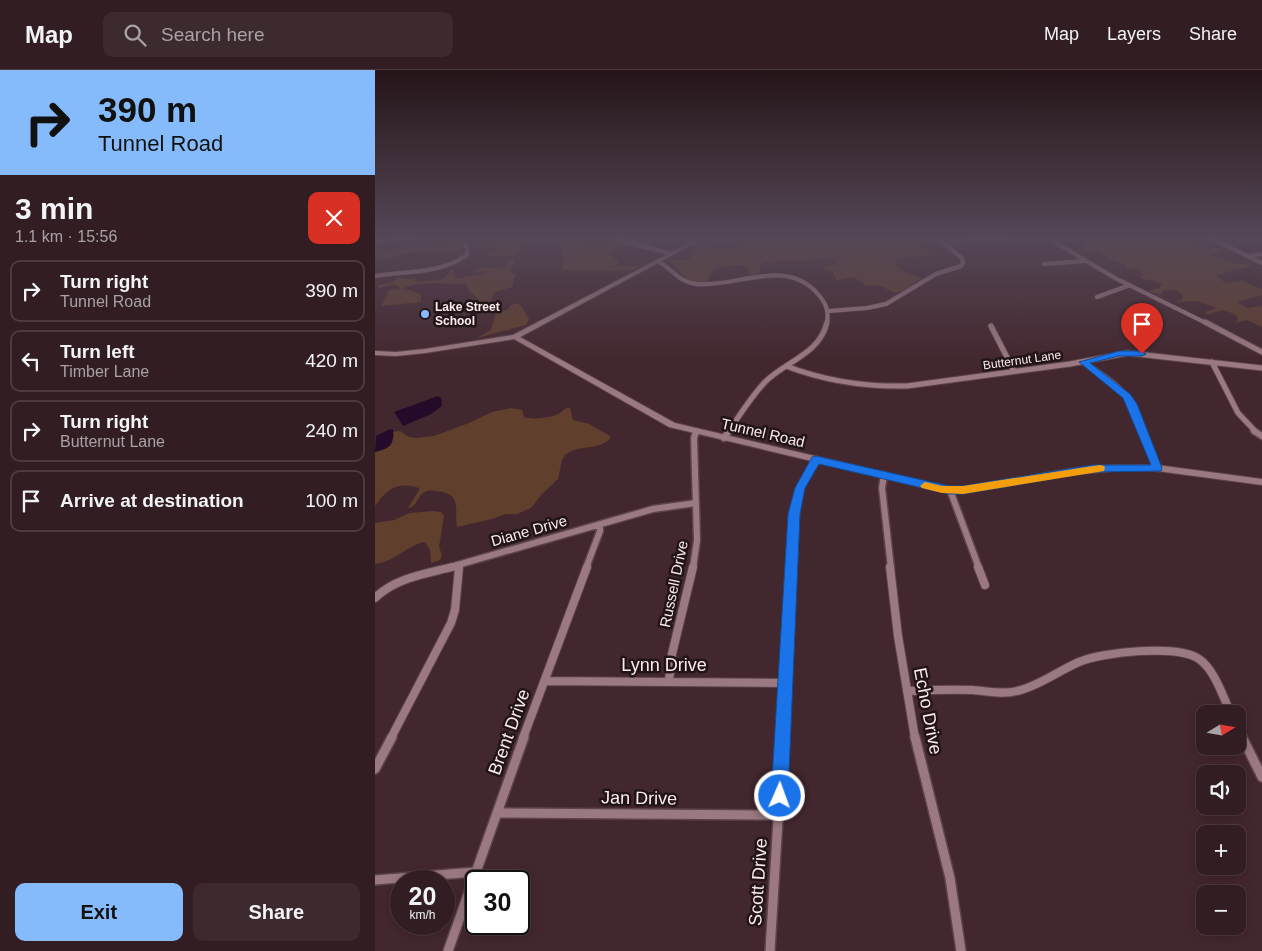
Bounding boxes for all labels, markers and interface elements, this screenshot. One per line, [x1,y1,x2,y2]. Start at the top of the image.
search box [103,12,453,57]
text: Map [25,21,73,48]
icon: search [121,21,149,49]
text: Search here [161,24,265,45]
text: Map [1044,24,1079,44]
text: Layers [1107,24,1161,44]
text: Share [1189,24,1237,44]
icon: right [15,90,80,155]
text: 390 m [98,90,197,129]
text: Tunnel Road [98,131,223,156]
text: 3 min [15,192,93,225]
button: close [308,192,360,244]
text: 1.1 km · 15:56 [15,228,117,245]
text: Turn right [60,271,148,292]
icon: right [17,277,45,305]
text: 390 m [305,280,358,301]
text: Tunnel Road [60,293,151,310]
place label: Lake Street School [435,300,500,328]
pin [1121,303,1163,354]
marker: Lake Street School [419,308,431,320]
icon: arrive [1128,310,1156,338]
text: Turn left [60,341,135,362]
icon: left [17,347,45,375]
street label: Butternut Lane [982,348,1062,372]
text: 420 m [305,350,358,371]
text: Timber Lane [60,363,149,380]
text: Turn right [60,411,148,432]
street label: Tunnel Road [720,415,807,450]
icon: right [17,417,45,445]
text: 240 m [305,420,358,441]
text: Butternut Lane [60,433,165,450]
icon: arrive [17,487,45,515]
text: Arrive at destination [60,490,244,511]
text: 100 m [305,490,358,511]
street label: Diane Drive [489,512,569,549]
street label: Russell Drive [656,539,691,629]
street label: Lynn Drive [621,655,707,675]
street label: Echo Drive [910,666,946,756]
street label: Brent Drive [484,686,534,778]
north arrow [1196,705,1246,755]
map controls [1196,705,1246,935]
button: sound [1196,765,1246,815]
position arrow [753,769,805,821]
street label: Jan Drive [601,787,677,809]
button: + [1196,825,1246,875]
street label: Scott Drive [745,837,771,927]
speed limit sign: 30 [465,870,530,935]
text: 20 [409,882,436,910]
button: Exit [15,883,183,941]
button: Share [193,883,360,941]
button: − [1196,885,1246,935]
text: km/h [409,908,436,922]

